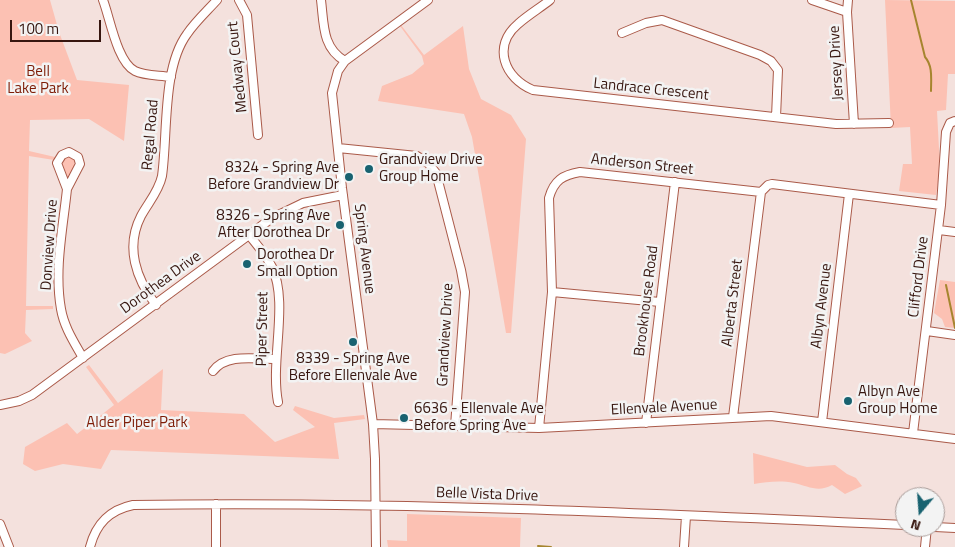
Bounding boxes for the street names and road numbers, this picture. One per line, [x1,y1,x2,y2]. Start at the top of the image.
street label: Medway Court [224,20,252,114]
street label: Jersey Drive [826,25,848,101]
street label: Landrace Crescent [593,75,709,105]
street label: Regal Road [139,99,163,171]
street label: Anderson Street [590,151,694,179]
street label: Donview Drive [38,199,62,291]
street label: Spring Avenue [350,203,378,295]
street label: Clifford Drive [905,235,933,319]
street label: Brookhouse Road [631,245,663,357]
street label: Dorothea Drive [117,248,205,318]
street label: Alberta Street [719,258,747,348]
street label: Albyn Avenue [808,262,836,350]
street label: Grandview Drive [434,283,458,387]
street label: Piper Street [253,291,273,367]
street label: Ellenvale Avenue [610,396,718,420]
street label: Belle Vista Drive [435,484,539,506]

